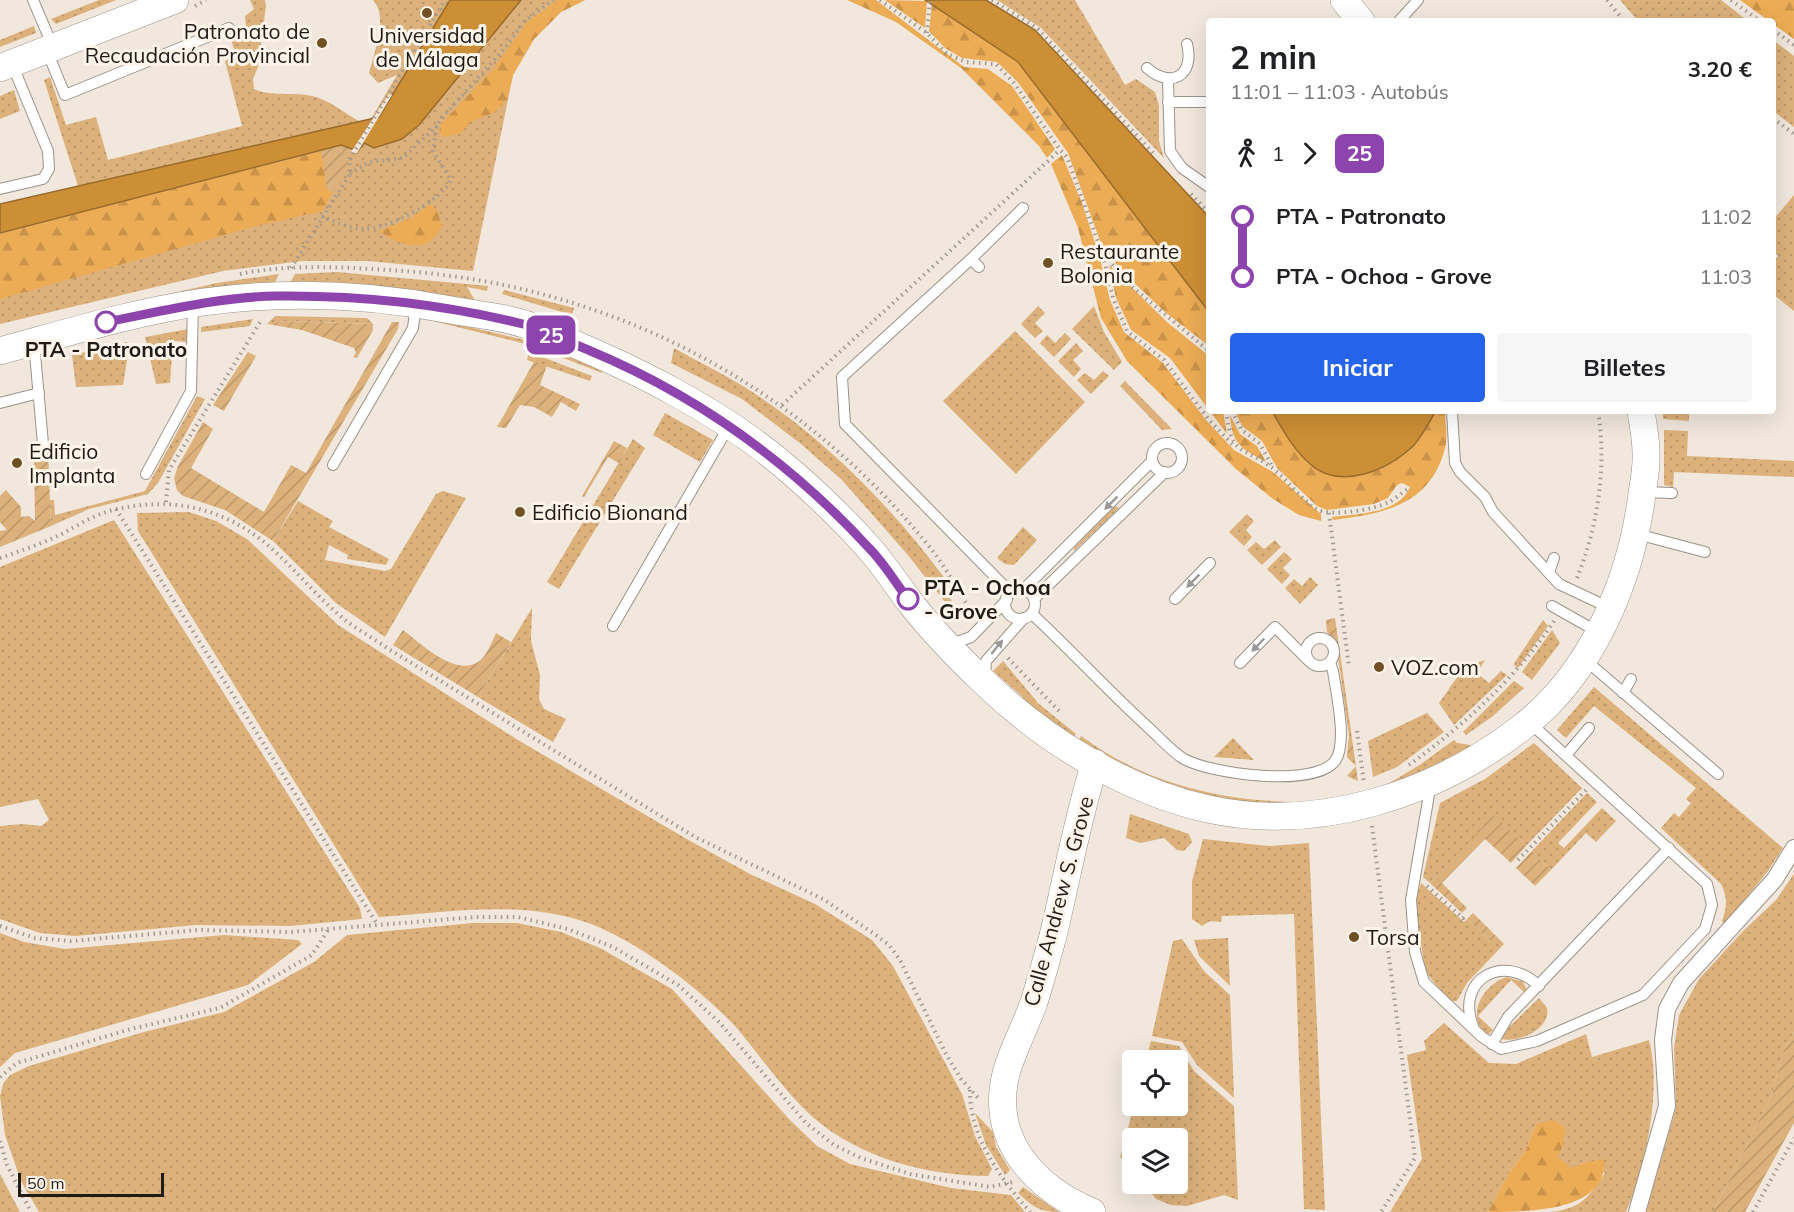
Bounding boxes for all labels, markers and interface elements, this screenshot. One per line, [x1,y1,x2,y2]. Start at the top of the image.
marker: Universidad de Málaga [420,6,434,20]
place label: Patronato de Recaudación Provincial [85,18,310,68]
place label: Universidad de Málaga [369,22,485,72]
marker: Patronato de Recaudación Provincial [315,36,329,50]
text: 2 min [1230,36,1317,77]
text: 3.20 € [1688,55,1752,83]
text: 11:01 – 11:03 · Autobús [1230,79,1449,104]
icon: walk [1230,137,1263,170]
icon: forward [1293,137,1326,170]
text: 25 [1347,140,1372,166]
text: 1 [1272,141,1284,166]
text: PTA - Patronato [1276,202,1446,230]
text: 11:02 [1699,204,1752,229]
place label: Restaurante Bolonia [1060,238,1179,288]
marker: Restaurante Bolonia [1041,256,1055,270]
text: PTA - Ochoa - Grove [1276,262,1492,290]
text: 11:03 [1699,264,1752,289]
marker: PTA - Patronato [95,311,117,333]
line badge: 25 [524,316,578,354]
text: 25 [538,322,564,348]
button: Iniciar [1230,333,1485,402]
button: Billetes [1497,333,1752,402]
place label: PTA - Patronato [25,336,187,362]
place label: Edificio Implanta [29,438,115,488]
marker: Edificio Implanta [10,456,24,470]
one-way arrow [1104,495,1118,510]
place label: Edificio Bionand [532,499,688,525]
marker: Edificio Bionand [513,505,527,519]
place label: PTA - Ochoa - Grove [924,574,1051,624]
one-way arrow [1186,574,1200,588]
marker: PTA - Ochoa - Grove [897,588,919,610]
one-way arrow [1251,638,1265,652]
one-way arrow [990,639,1003,655]
place label: VOZ.com [1391,654,1479,680]
marker: VOZ.com [1372,660,1386,674]
street label: Calle Andrew S. Grove [1017,793,1099,1009]
place label: Torsa [1366,924,1420,950]
marker: Torsa [1347,930,1361,944]
map controls [1122,1050,1188,1194]
button: locate [1122,1050,1188,1116]
button: layers [1122,1128,1188,1194]
scale bar [18,1170,164,1198]
text: 50 m [27,1173,64,1193]

